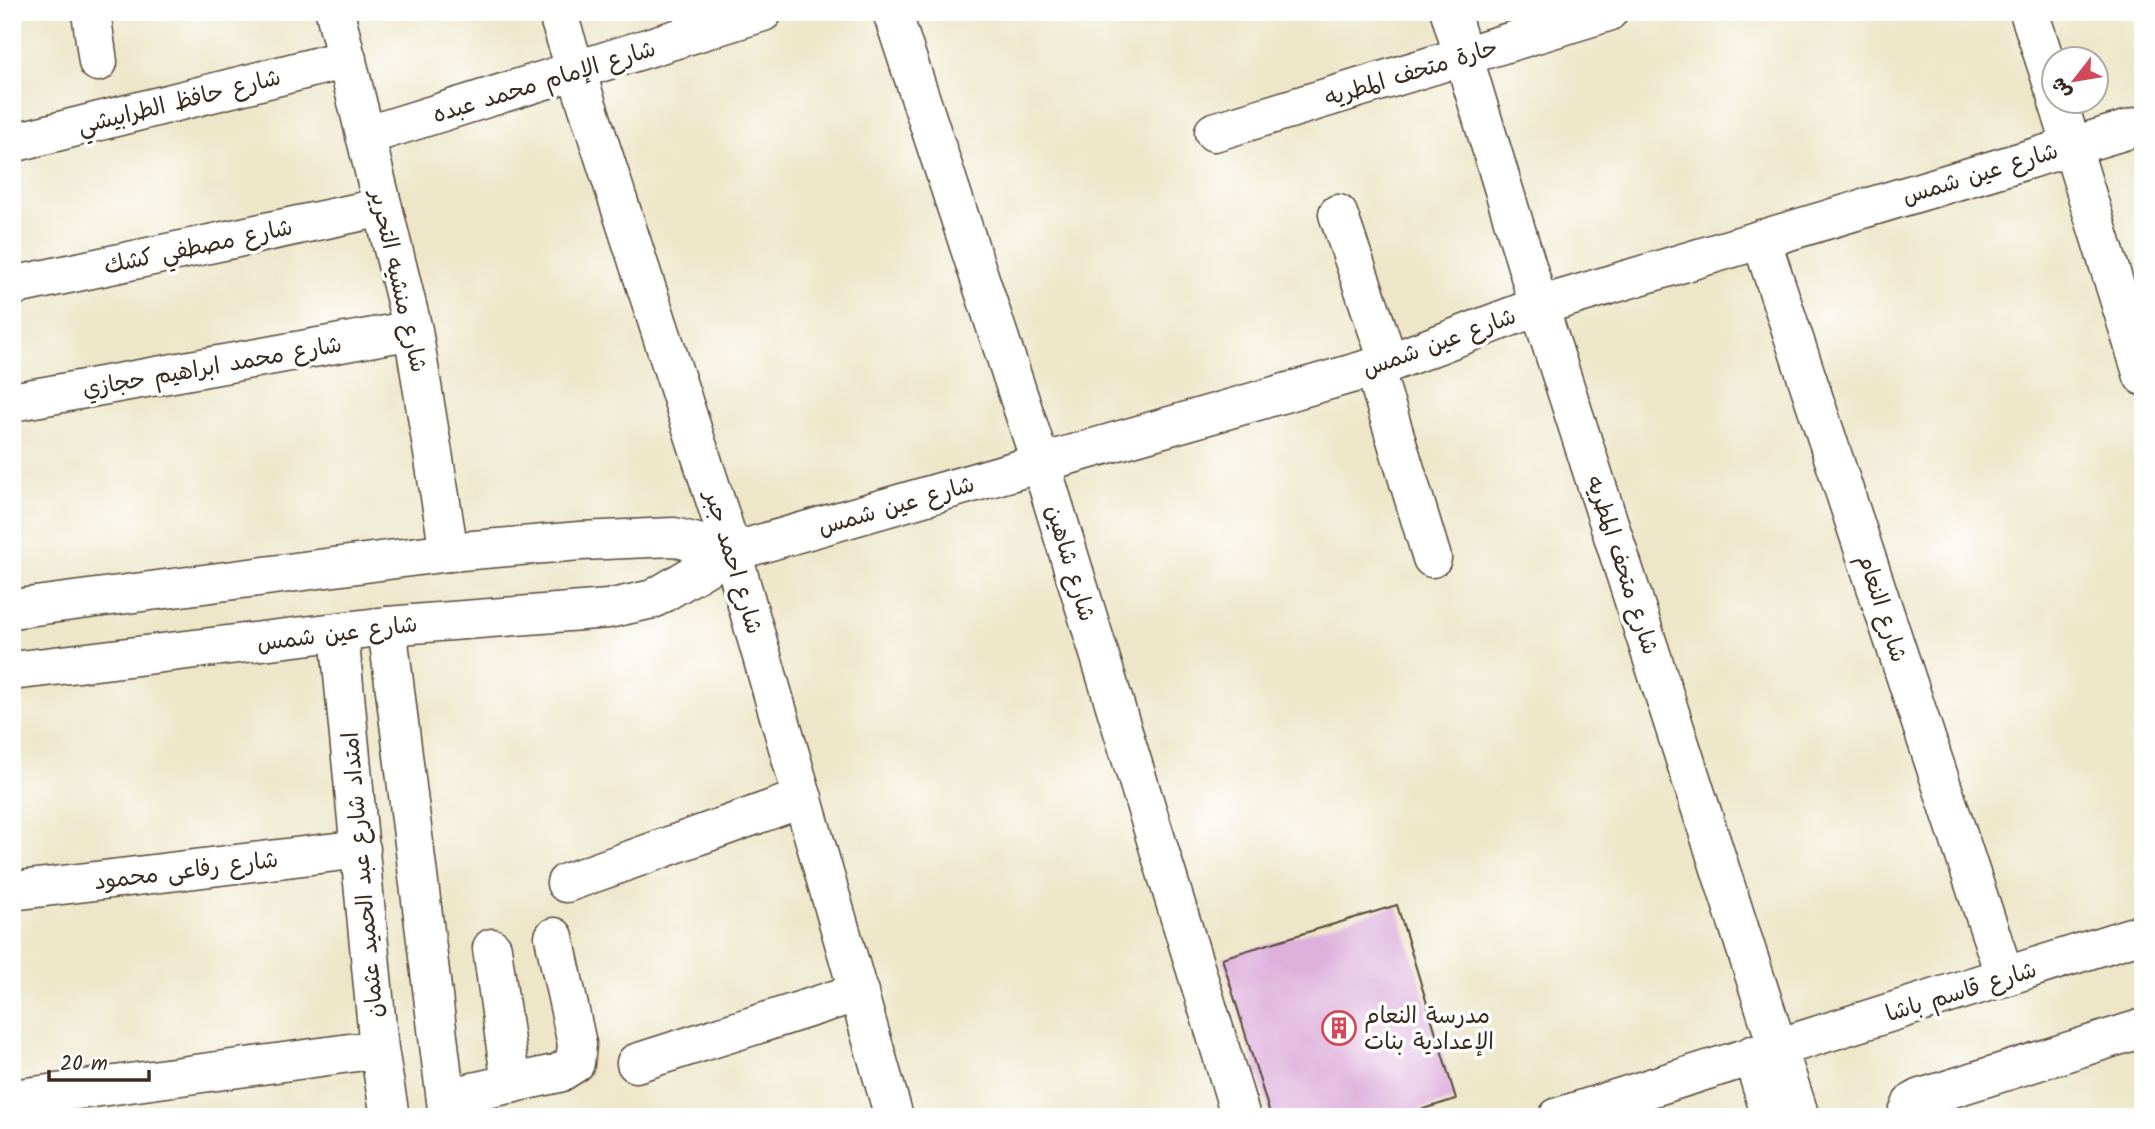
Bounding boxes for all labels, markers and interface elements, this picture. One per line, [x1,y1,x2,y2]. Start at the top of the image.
street label: حارة متحف المطريه [1321,30,1503,117]
street label: شارع الإمام محمد عبده [429,32,661,134]
north arrow [2039,46,2110,116]
street label: شارع حافظ الطرابيشي [74,60,285,147]
text: ش [2044,71,2080,104]
street label: شارع عين شمس [1898,134,2063,216]
street label: شارع منشيه التحرير [358,185,436,376]
street label: شارع مصطفي كشك [101,210,296,287]
street label: شارع عين شمس [1358,299,1522,388]
street label: شارع محمد ابراهيم حجازي [80,327,345,409]
street label: شارع عين شمس [814,467,979,546]
street label: شارع متحف المطريه [1575,471,1667,660]
street label: شارع احمد جبر [693,484,771,639]
street label: شارع شاهين [1034,501,1104,626]
street label: شارع النعام [1847,550,1916,667]
street label: شارع عين شمس [255,607,420,663]
street label: امتداد شارع عبد الحميد عثمان [334,730,394,1019]
street label: شارع رفاعى محمود [92,843,280,901]
street label: شارع قاسم باشا [1882,953,2042,1033]
place label: مدرسة النعام الإعدادية بنات [1364,999,1494,1061]
building icon: مدرسة النعام الإعدادية بنات [1320,1009,1358,1047]
scale bar [49,1038,149,1082]
text: 20 m [60,1048,108,1081]

